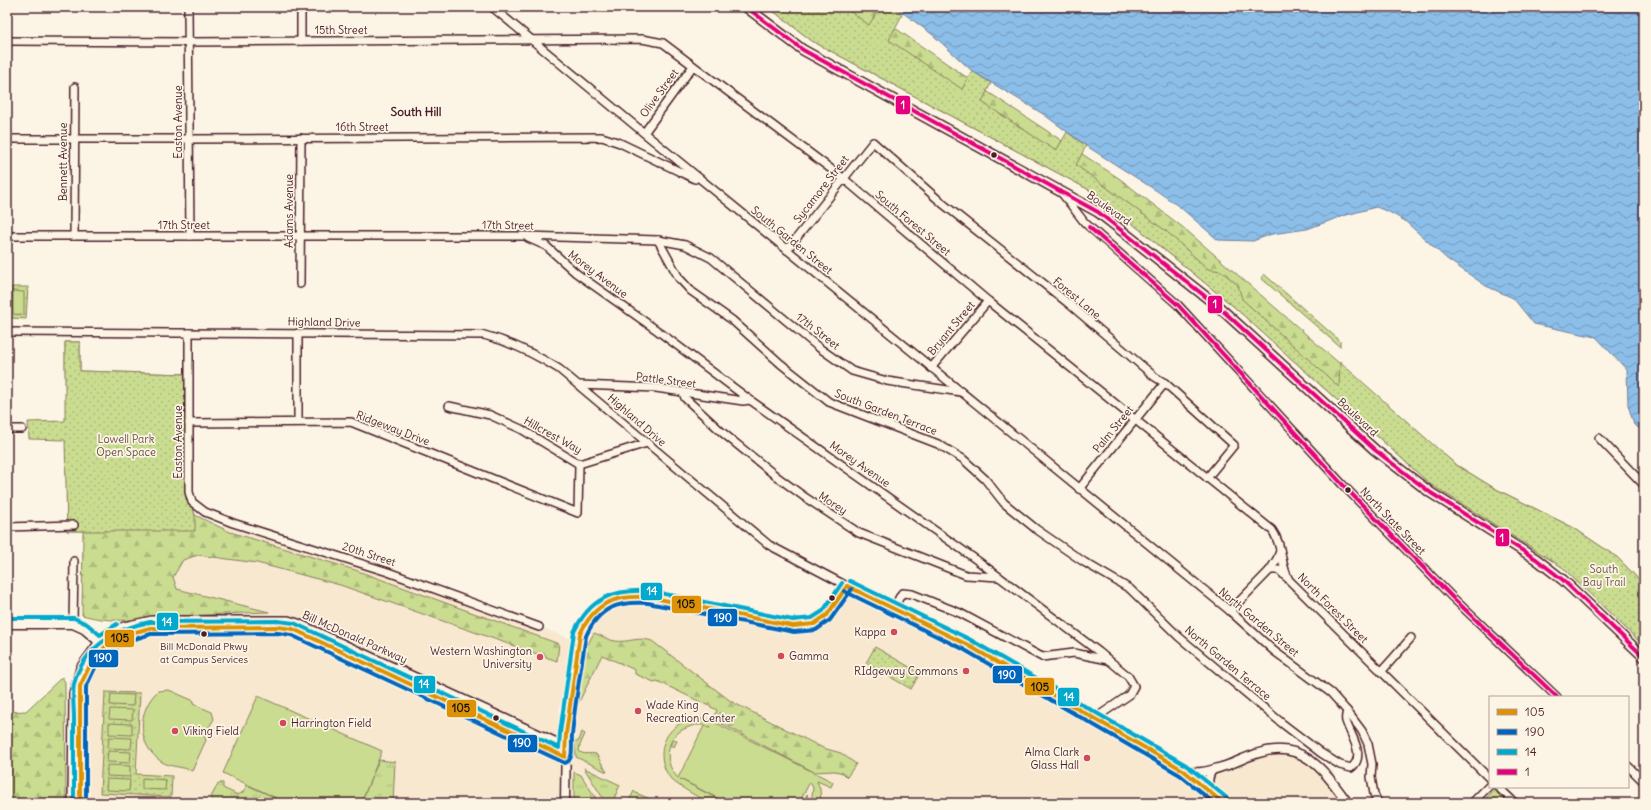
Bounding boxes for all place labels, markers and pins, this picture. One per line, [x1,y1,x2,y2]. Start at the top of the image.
unlabelled marker [989,150,999,160]
unlabelled marker [1343,485,1353,495]
unlabelled marker [827,593,837,603]
place label: Kappa [854,625,886,639]
marker: Kappa [889,627,899,637]
marker: Bill McDonald Pkwy at Campus Services [199,629,209,639]
place label: Bill McDonald Pkwy at Campus Services [160,640,248,666]
place label: Western Washington University [430,644,532,671]
place label: Gamma [789,649,829,663]
marker: Gamma [776,651,786,661]
marker: Western Washington University [535,652,545,662]
place label: RIdgeway Commons [854,664,958,678]
marker: RIdgeway Commons [961,666,971,676]
place label: Wade King Recreation Center [646,698,736,725]
marker: Wade King Recreation Center [633,706,643,716]
unlabelled marker [491,713,501,723]
place label: Harrington Field [291,716,372,730]
marker: Harrington Field [278,718,288,728]
place label: Viking Field [183,724,240,738]
marker: Viking Field [170,726,180,736]
place label: Alma Clark Glass Hall [1025,745,1079,772]
marker: Alma Clark Glass Hall [1082,753,1092,763]

